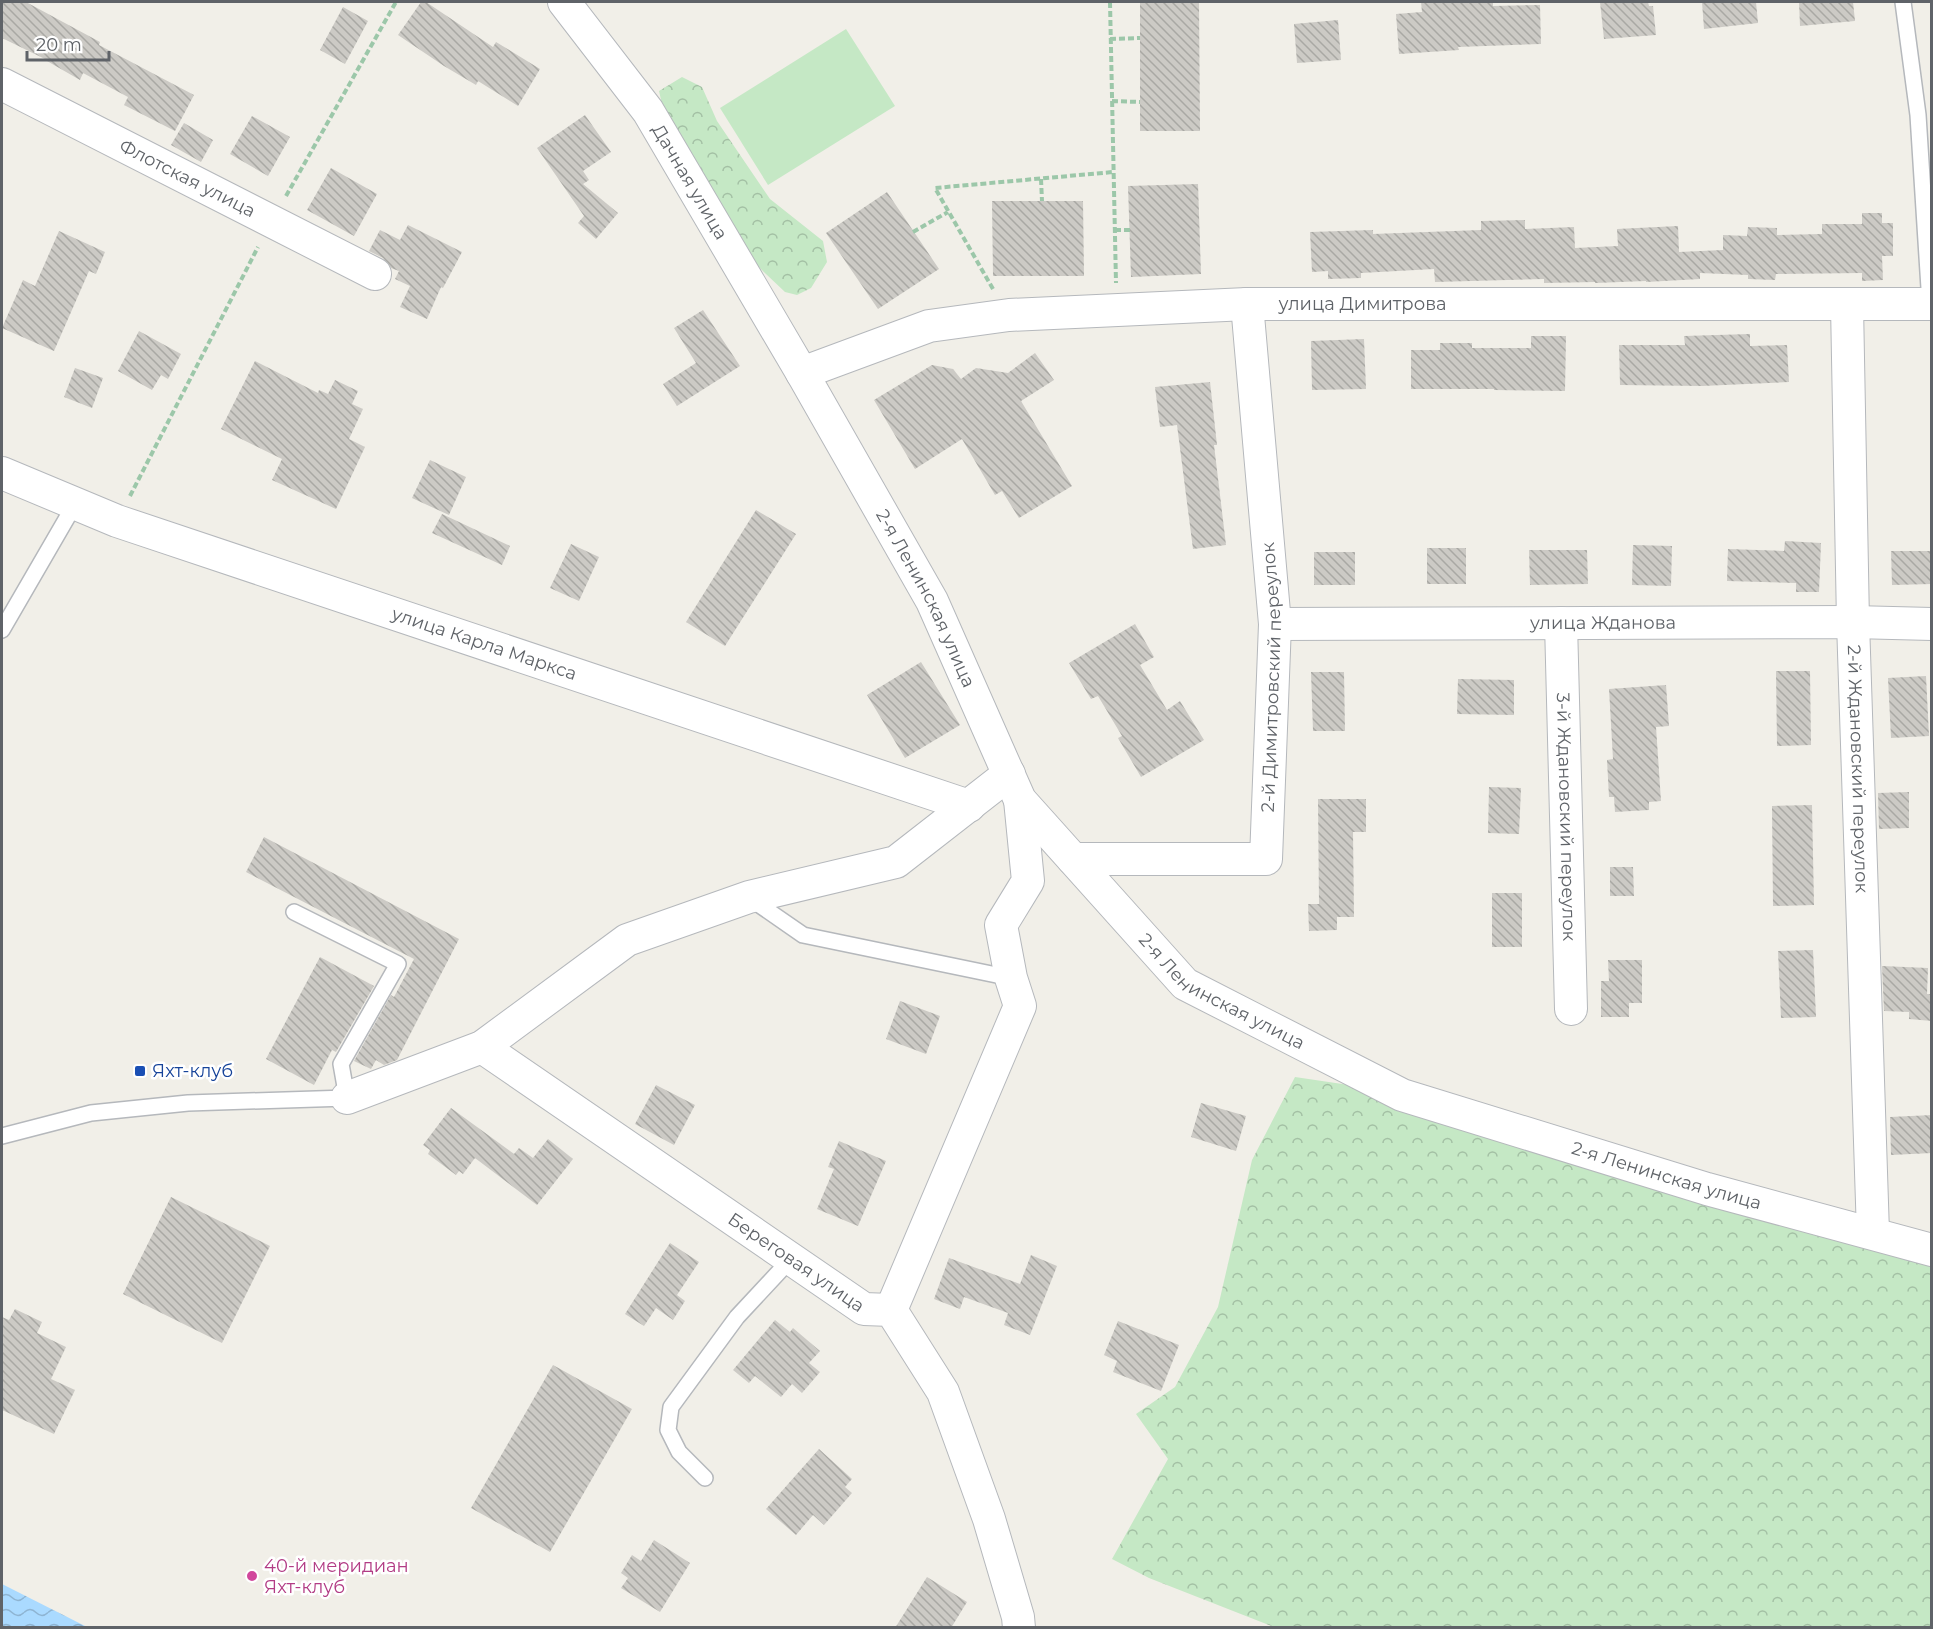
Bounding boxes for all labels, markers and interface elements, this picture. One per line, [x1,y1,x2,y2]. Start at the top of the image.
scale bar [27,24,110,62]
text: 20 m [36,34,82,56]
street label: Дачная улица [647,120,732,244]
street label: Флотская улица [116,135,259,222]
street label: улица Димитрова [1278,293,1447,315]
street label: 2-я Ленинская улица [871,506,980,691]
street label: 2-й Димитровский переулок [1257,541,1286,813]
street label: улица Карла Маркса [388,602,580,685]
street label: улица Жданова [1529,612,1676,634]
street label: 2-й Ждановский переулок [1843,644,1873,894]
street label: 3-й Ждановский переулок [1552,692,1580,942]
street label: 2-я Ленинская улица [1134,929,1308,1054]
place label: Яхт-клуб [152,1060,233,1082]
marker: Яхт-клуб [133,1064,147,1078]
street label: 2-я Ленинская улица [1569,1137,1764,1214]
street label: Береговая улица [724,1208,869,1317]
place label: 40-й меридиан Яхт-клуб [264,1555,409,1598]
marker: 40-й меридиан Яхт-клуб [245,1569,259,1583]

